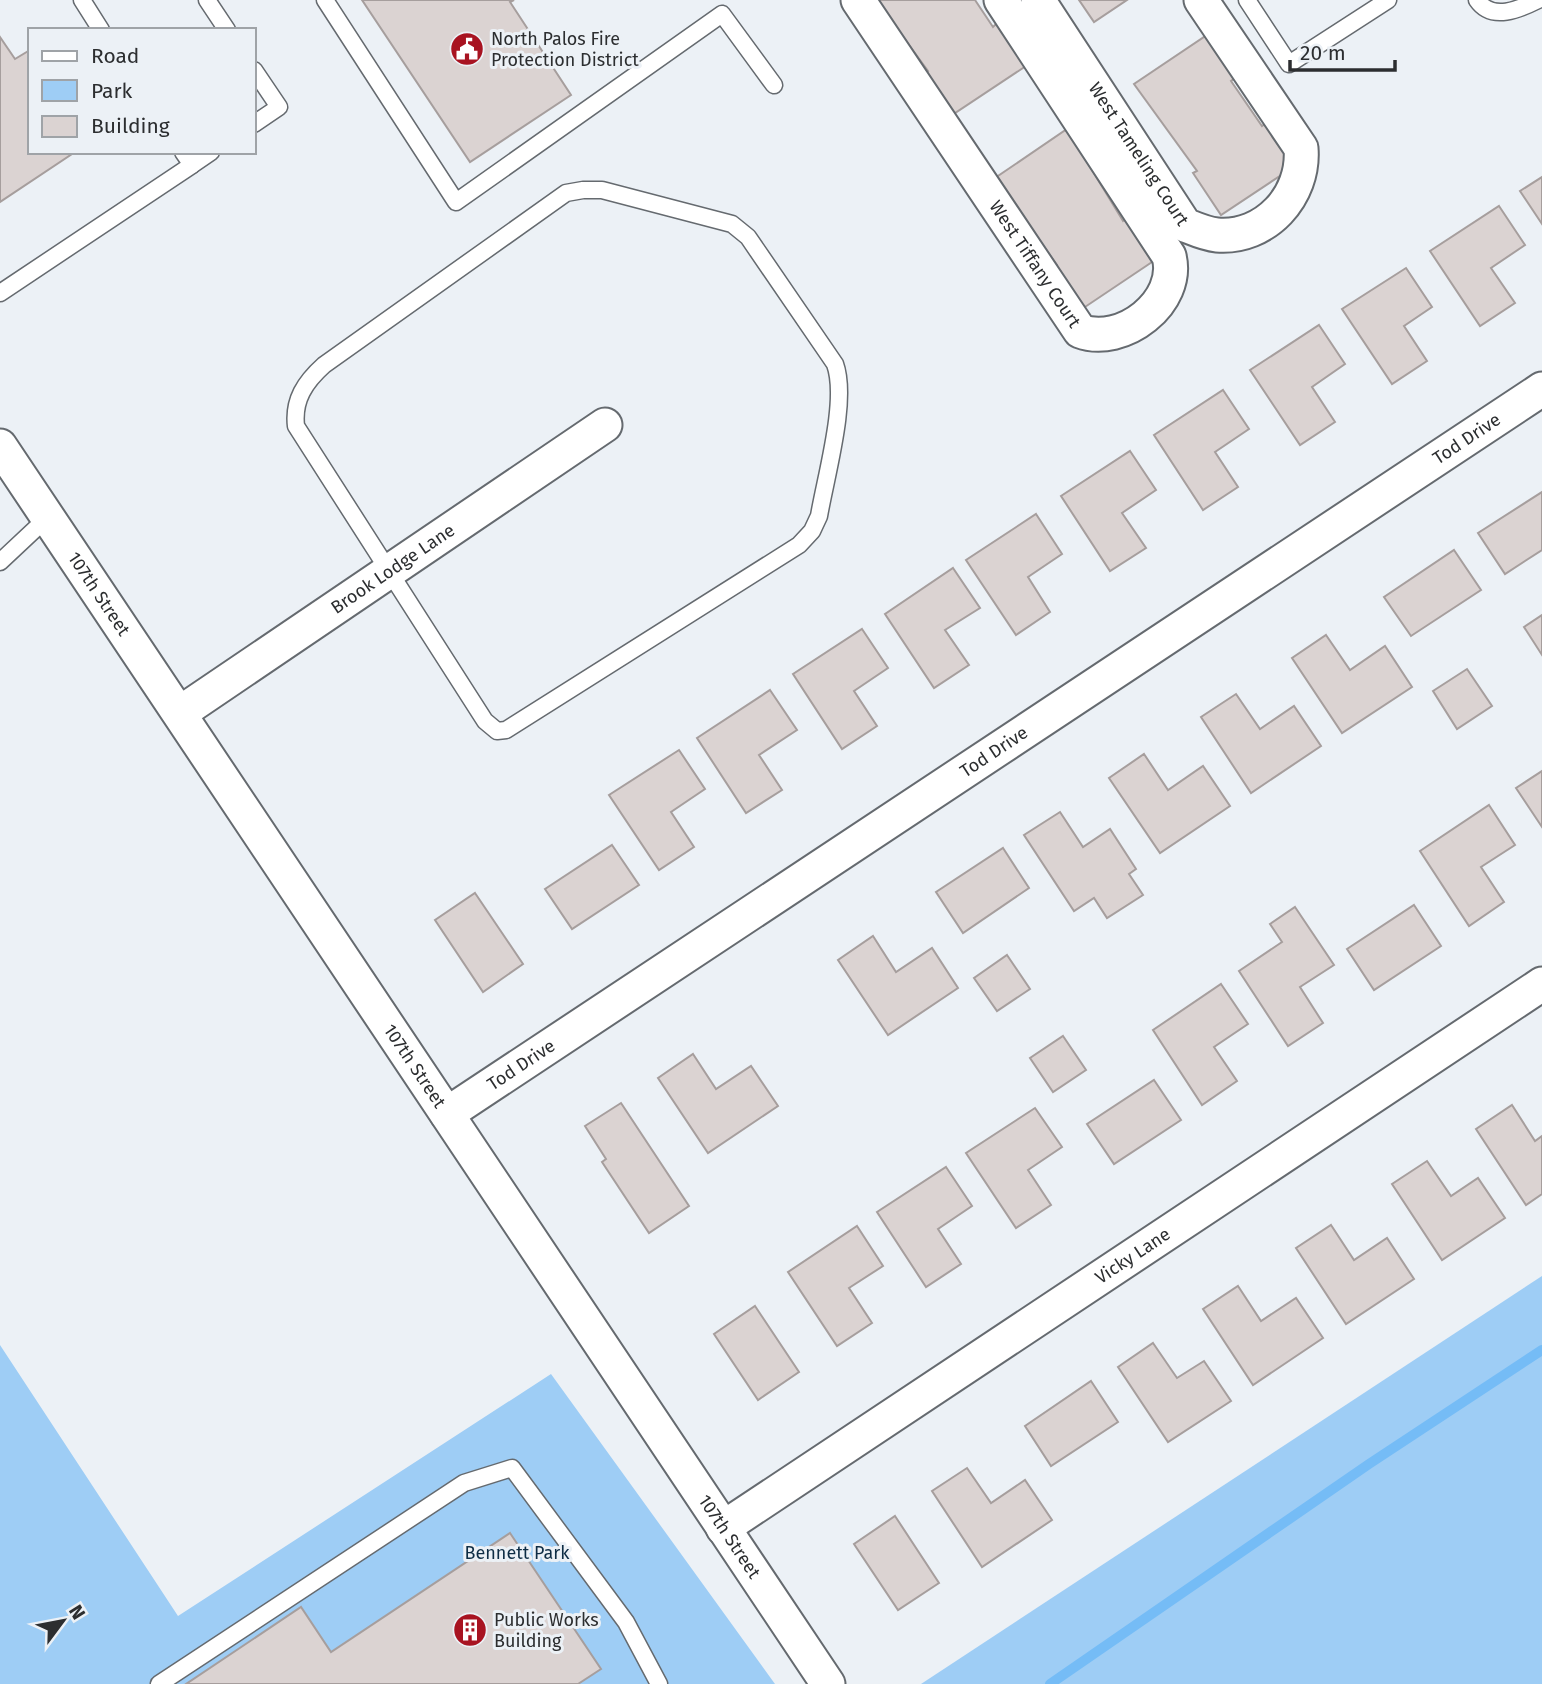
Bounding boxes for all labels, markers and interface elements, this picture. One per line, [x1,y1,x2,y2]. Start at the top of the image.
legend [28,28,256,154]
place label: North Palos Fire Protection District [491,28,639,71]
scale bar [1290,28,1395,72]
public building icon: North Palos Fire Protection District [448,30,486,68]
text: 20 m [1300,40,1346,66]
text: Road [91,43,139,69]
text: Park [91,78,133,104]
street label: West Tameling Court [1084,78,1194,230]
text: Building [91,113,170,139]
street label: West Tiffany Court [985,196,1086,332]
street label: Tod Drive [1429,409,1505,469]
street label: Brook Lodge Lane [327,519,459,619]
street label: 107th Street [63,548,135,640]
street label: Tod Drive [956,722,1032,782]
street label: 107th Street [379,1020,451,1113]
street label: Tod Drive [483,1035,559,1095]
street label: Vicky Lane [1091,1223,1175,1289]
street label: 107th Street [694,1490,766,1583]
park label: Bennett Park [465,1542,570,1564]
north arrow [28,1586,98,1656]
text: N [64,1601,90,1624]
place label: Public Works Building [494,1609,599,1652]
building icon: Public Works Building [451,1611,489,1649]

